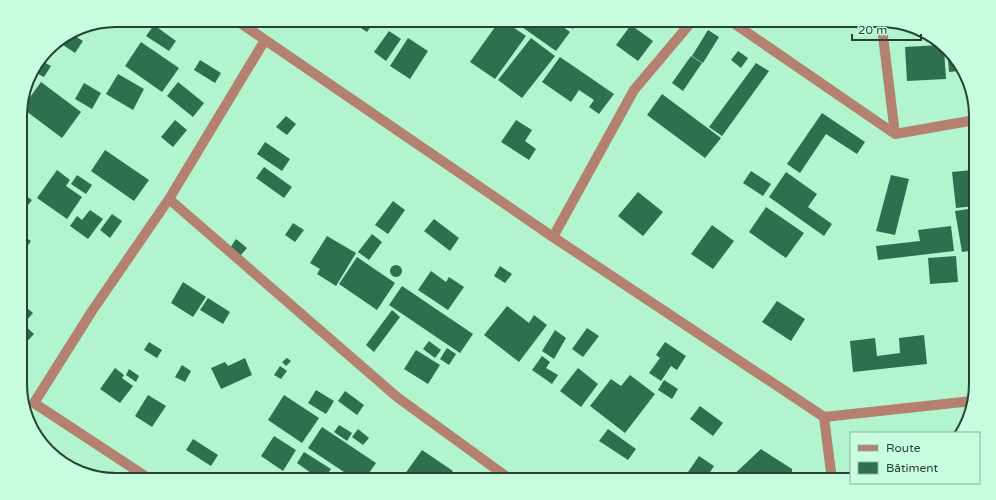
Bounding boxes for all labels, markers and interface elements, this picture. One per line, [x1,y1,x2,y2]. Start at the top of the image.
scale bar [852,16,921,42]
text: 20 m [858,23,887,37]
legend [850,432,980,484]
text: Route [886,441,921,455]
text: Bâtiment [886,461,938,475]

